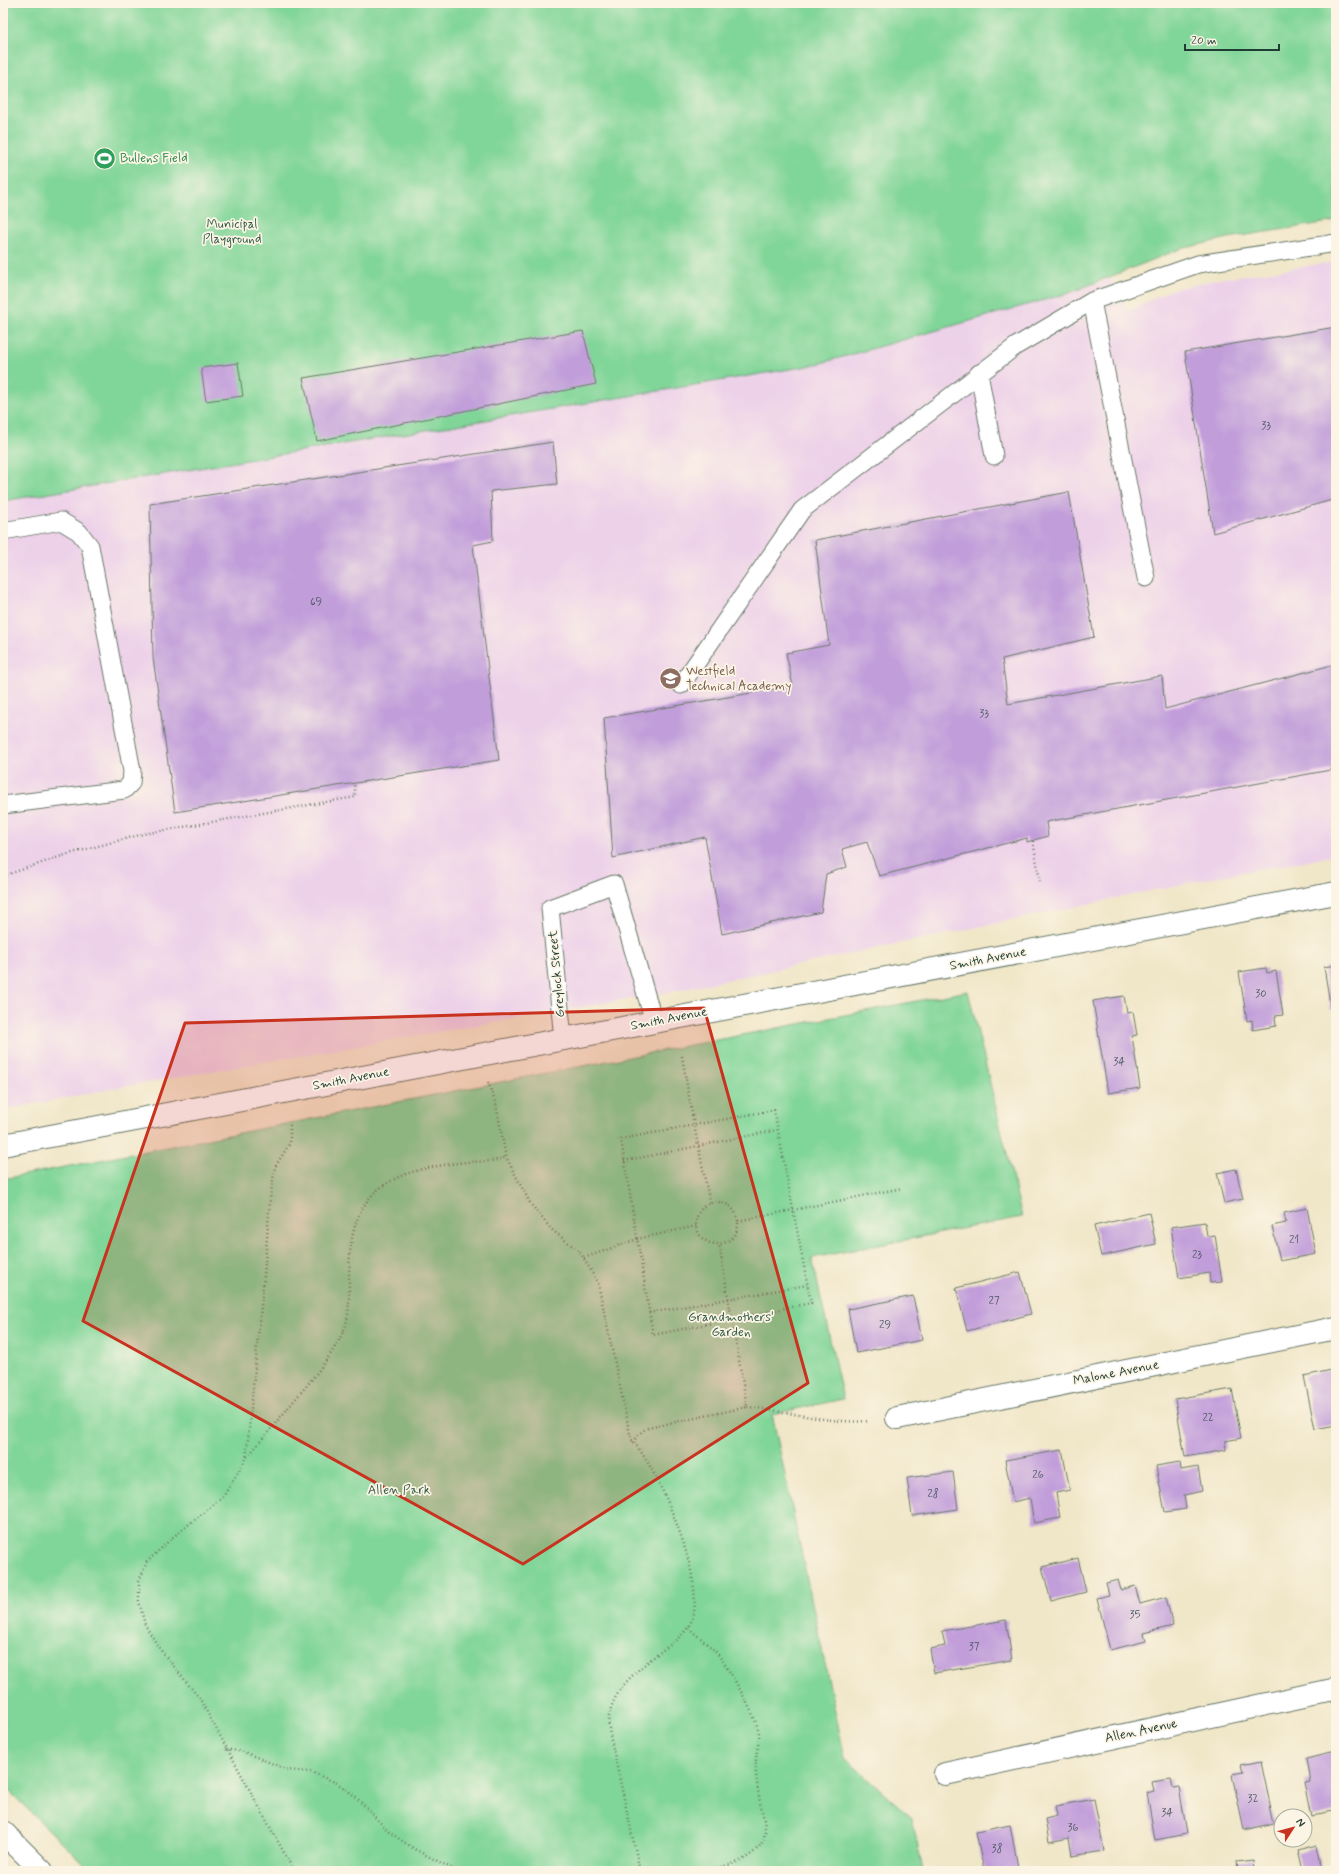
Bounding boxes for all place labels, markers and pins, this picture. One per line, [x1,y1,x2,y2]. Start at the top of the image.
sports icon: Bullens Field [91,145,117,171]
place label: Bullens Field [120,150,188,167]
place label: Westfield Technical Academy [686,663,791,695]
school or university icon: Westfield Technical Academy [657,665,683,691]

